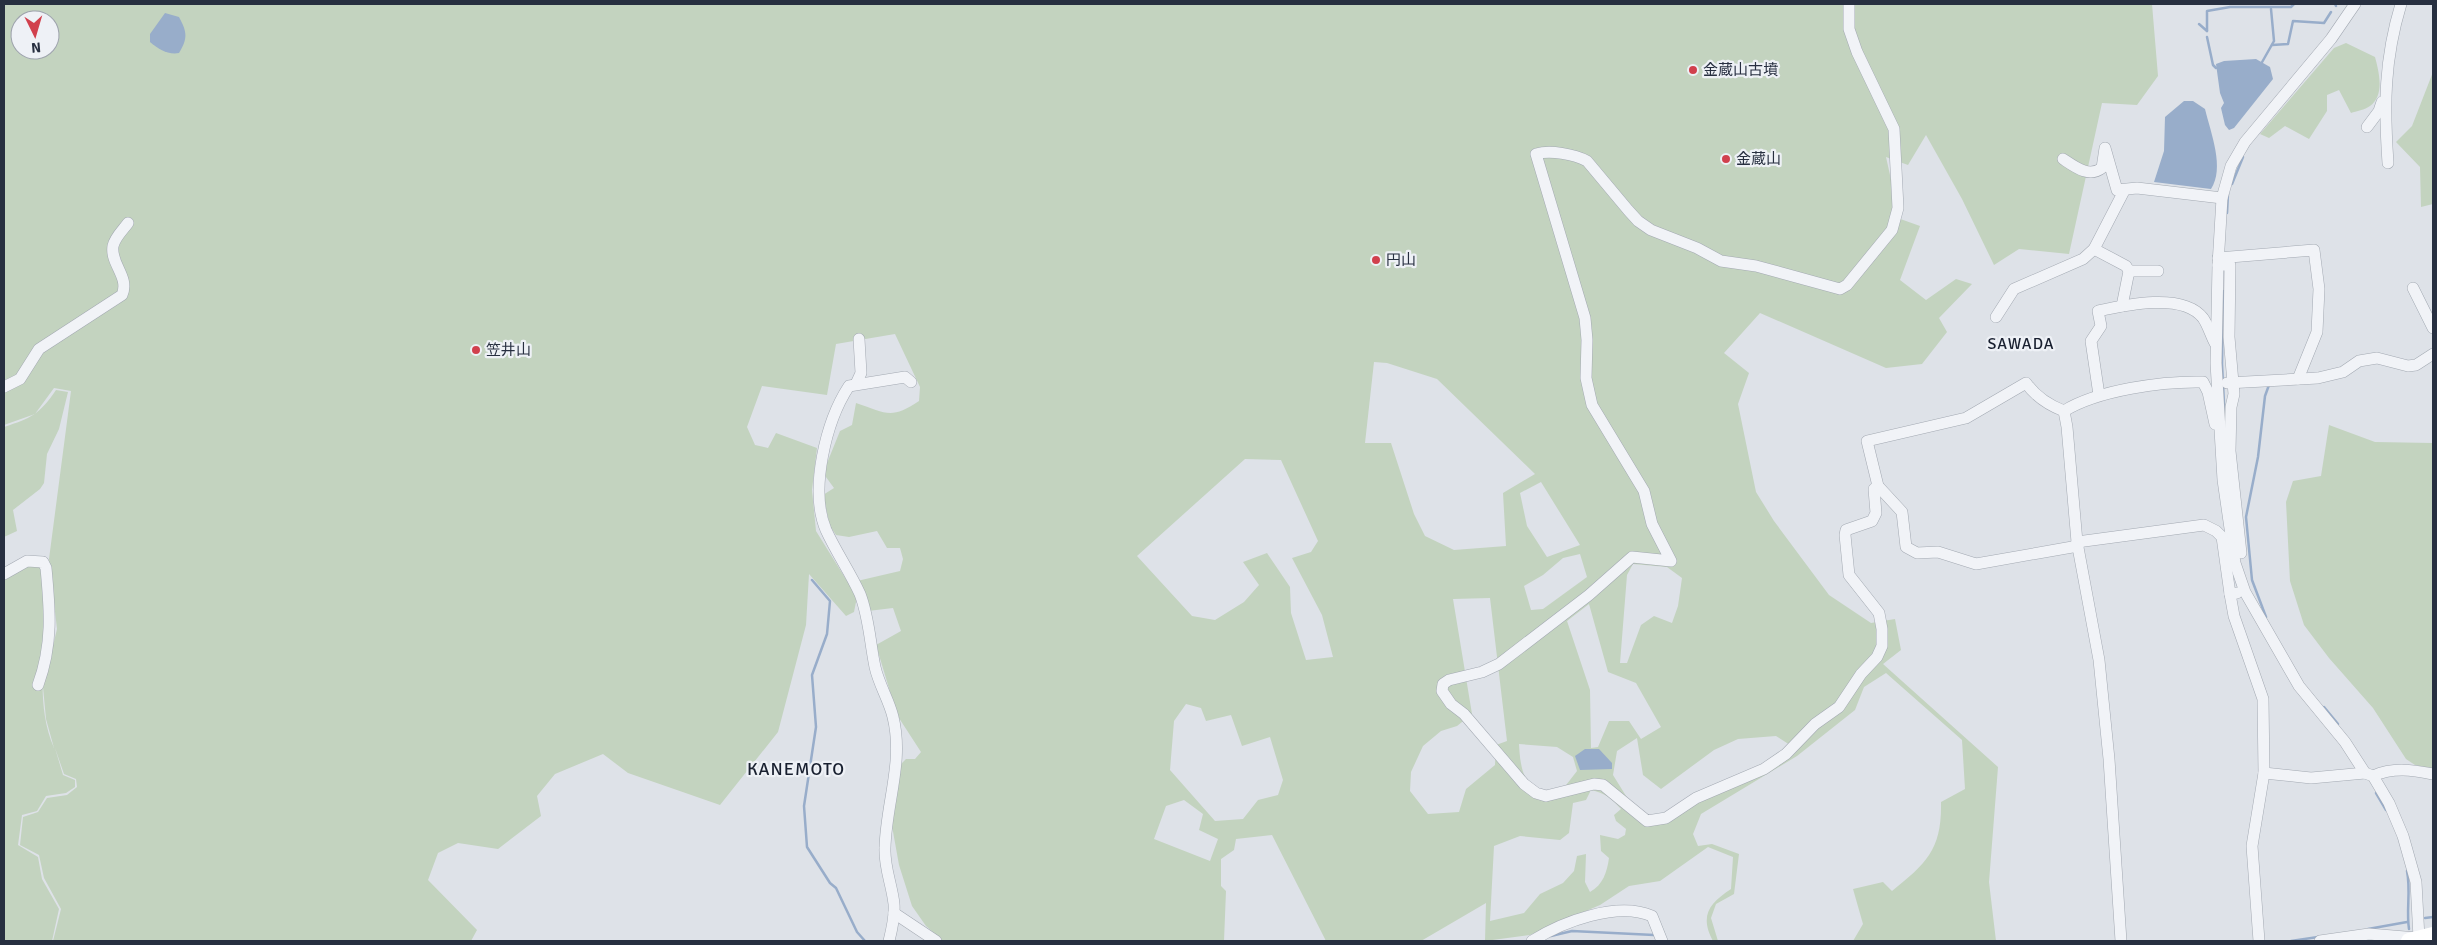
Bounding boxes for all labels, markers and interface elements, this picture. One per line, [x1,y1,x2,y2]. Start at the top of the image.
north arrow [10,10,60,60]
text: N [30,39,42,56]
place label: 金蔵山古墳 [1703,61,1778,79]
marker: 金蔵山古墳 [1687,64,1699,76]
place label: 金蔵山 [1736,150,1781,168]
marker: 金蔵山 [1720,153,1732,165]
place label: 円山 [1386,251,1416,269]
marker: 円山 [1370,254,1382,266]
district label: SAWADA [1987,334,2055,354]
place label: 笠井山 [486,341,531,359]
marker: 笠井山 [470,344,482,356]
district label: KANEMOTO [747,758,845,780]

